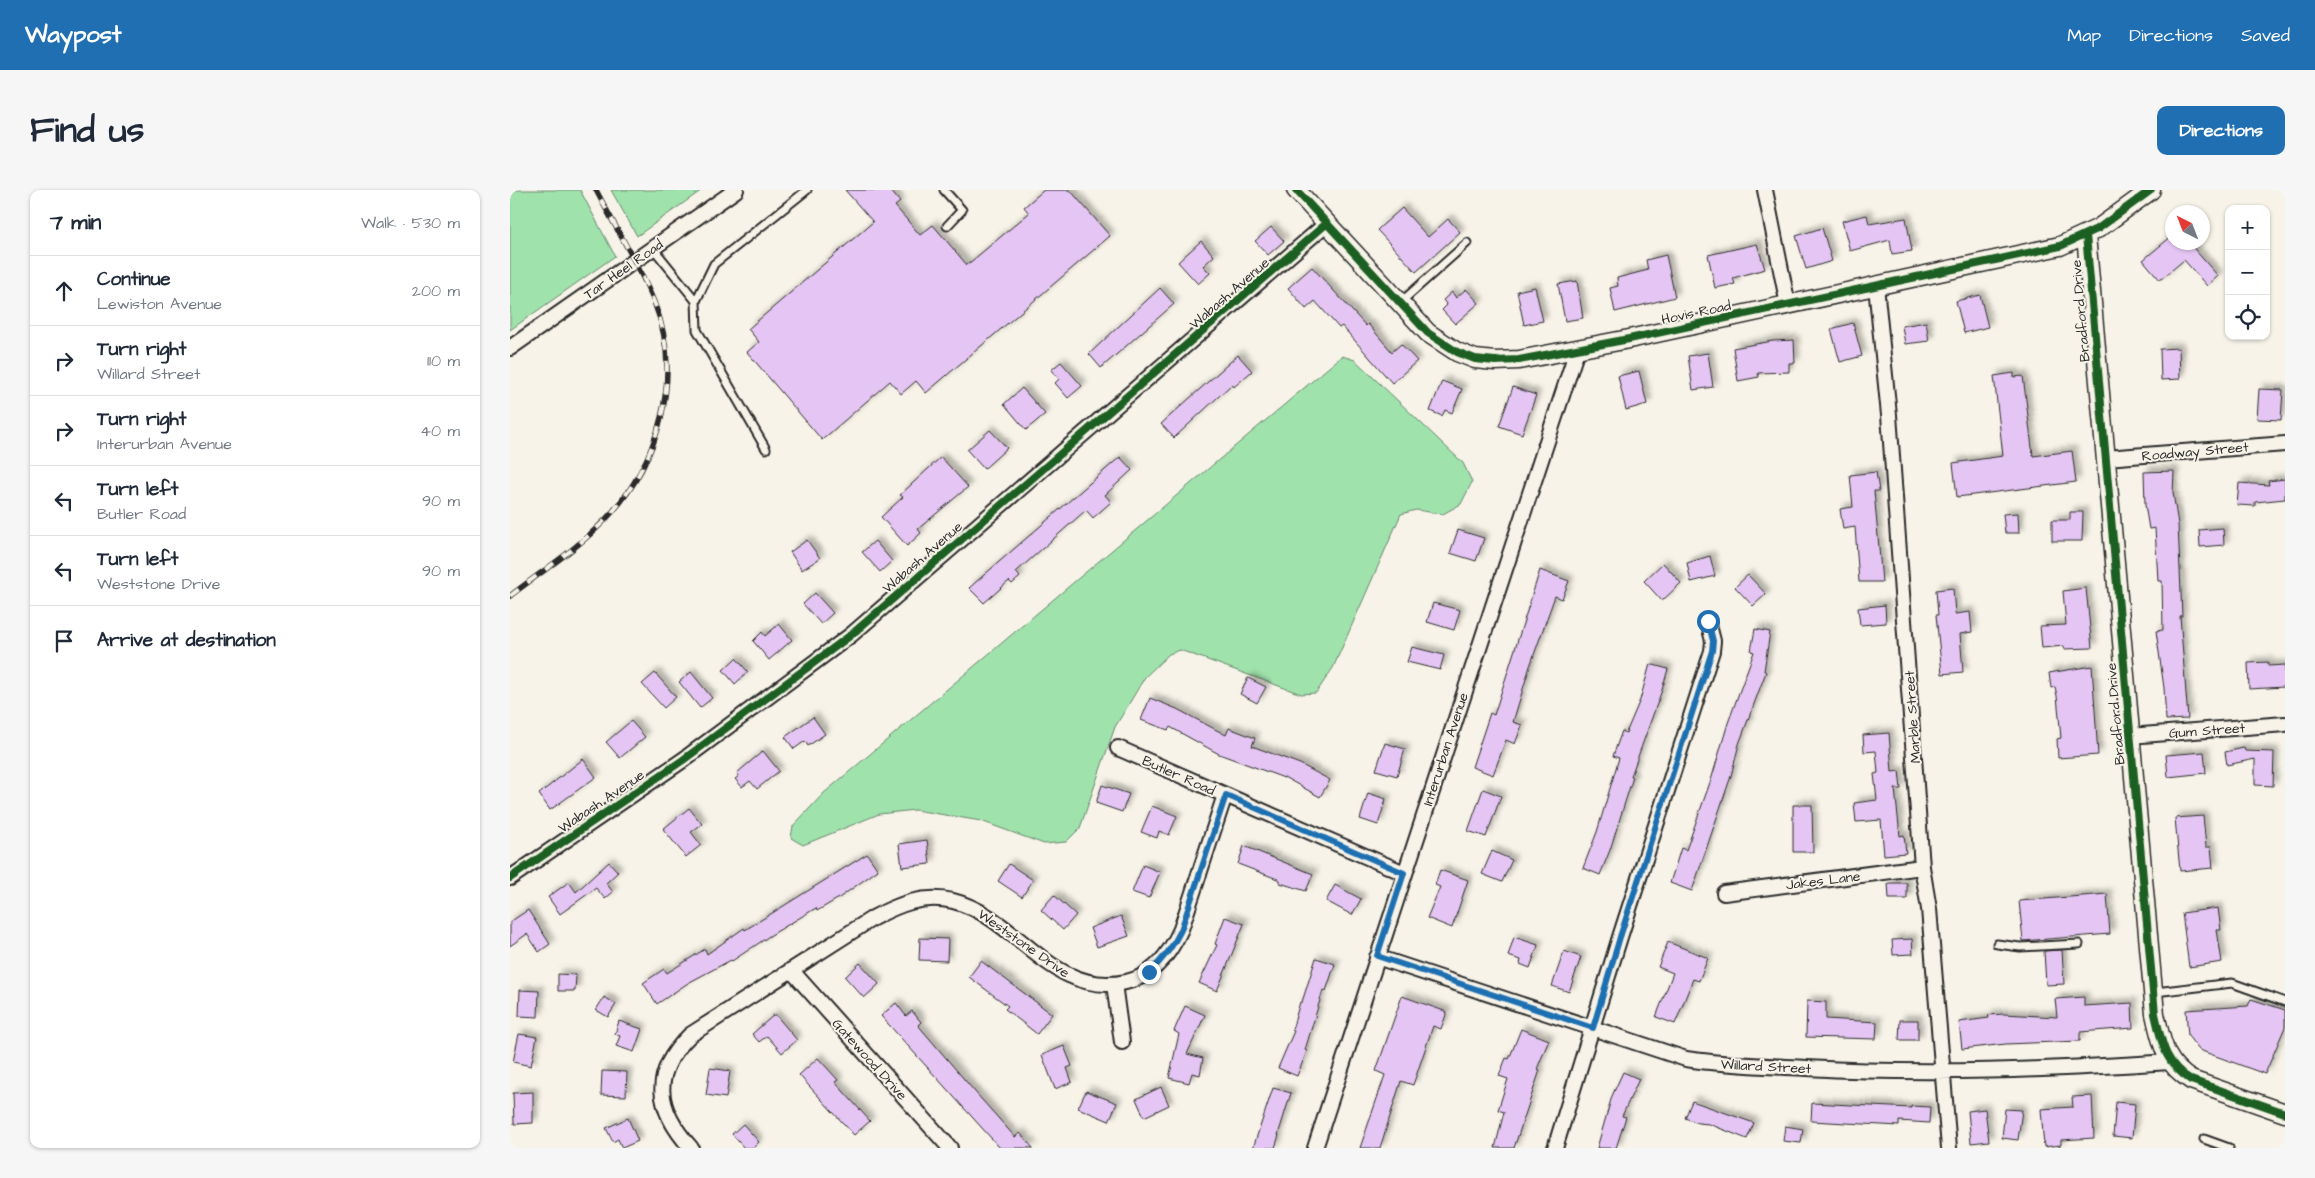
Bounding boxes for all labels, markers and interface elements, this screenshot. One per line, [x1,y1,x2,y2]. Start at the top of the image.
text: Waypost [25,18,122,52]
text: Map [2067,23,2101,48]
text: Directions [2129,23,2213,48]
text: Saved [2241,23,2290,48]
text: Find us [30,106,144,155]
button: Directions [2157,106,2285,155]
north arrow [2165,205,2210,250]
map controls [2225,205,2270,340]
button: + [2225,205,2270,250]
text: 7 min [50,208,101,237]
text: Walk · 530 m [361,212,460,234]
street label: Tar Heel Road [580,235,667,305]
button: − [2225,250,2270,295]
street label: Wabash Avenue [1185,253,1274,334]
street label: Bradford Drive [2067,259,2095,363]
text: Continue [97,266,171,293]
icon: ahead [50,277,78,305]
text: 200 m [412,280,460,302]
text: Lewiston Avenue [97,293,222,315]
button: locate [2225,295,2270,340]
street label: Hovis Road [1660,296,1733,330]
text: Turn right [97,336,186,363]
icon: right [50,347,78,375]
text: 110 m [427,350,460,372]
text: Willard Street [97,363,200,385]
text: Turn right [97,406,186,433]
icon: right [50,417,78,445]
text: 40 m [420,420,460,442]
text: Interurban Avenue [97,433,232,455]
street label: Roadway Street [2141,437,2250,467]
text: Turn left [97,476,178,503]
icon: left [50,487,78,515]
text: 90 m [422,490,460,512]
text: Butler Road [97,503,186,525]
street label: Wabash Avenue [878,517,967,598]
text: Turn left [97,546,178,573]
icon: left [50,557,78,585]
text: 90 m [422,560,460,582]
text: Weststone Drive [97,573,220,595]
route start [1697,610,1720,633]
icon: arrive [50,627,78,655]
text: Arrive at destination [97,627,276,654]
street label: Bradford Drive [2102,662,2130,766]
street label: Marble Street [1900,670,1926,764]
street label: Interurban Avenue [1418,690,1474,809]
street label: Gum Street [2168,718,2246,744]
street label: Butler Road [1139,751,1218,801]
street label: Wabash Avenue [554,765,649,838]
street label: Jakes Lane [1785,866,1862,895]
street label: Weststone Drive [973,905,1074,983]
route end [1138,961,1161,984]
street label: Gatewood Drive [827,1014,912,1105]
street label: Willard Street [1720,1055,1812,1079]

